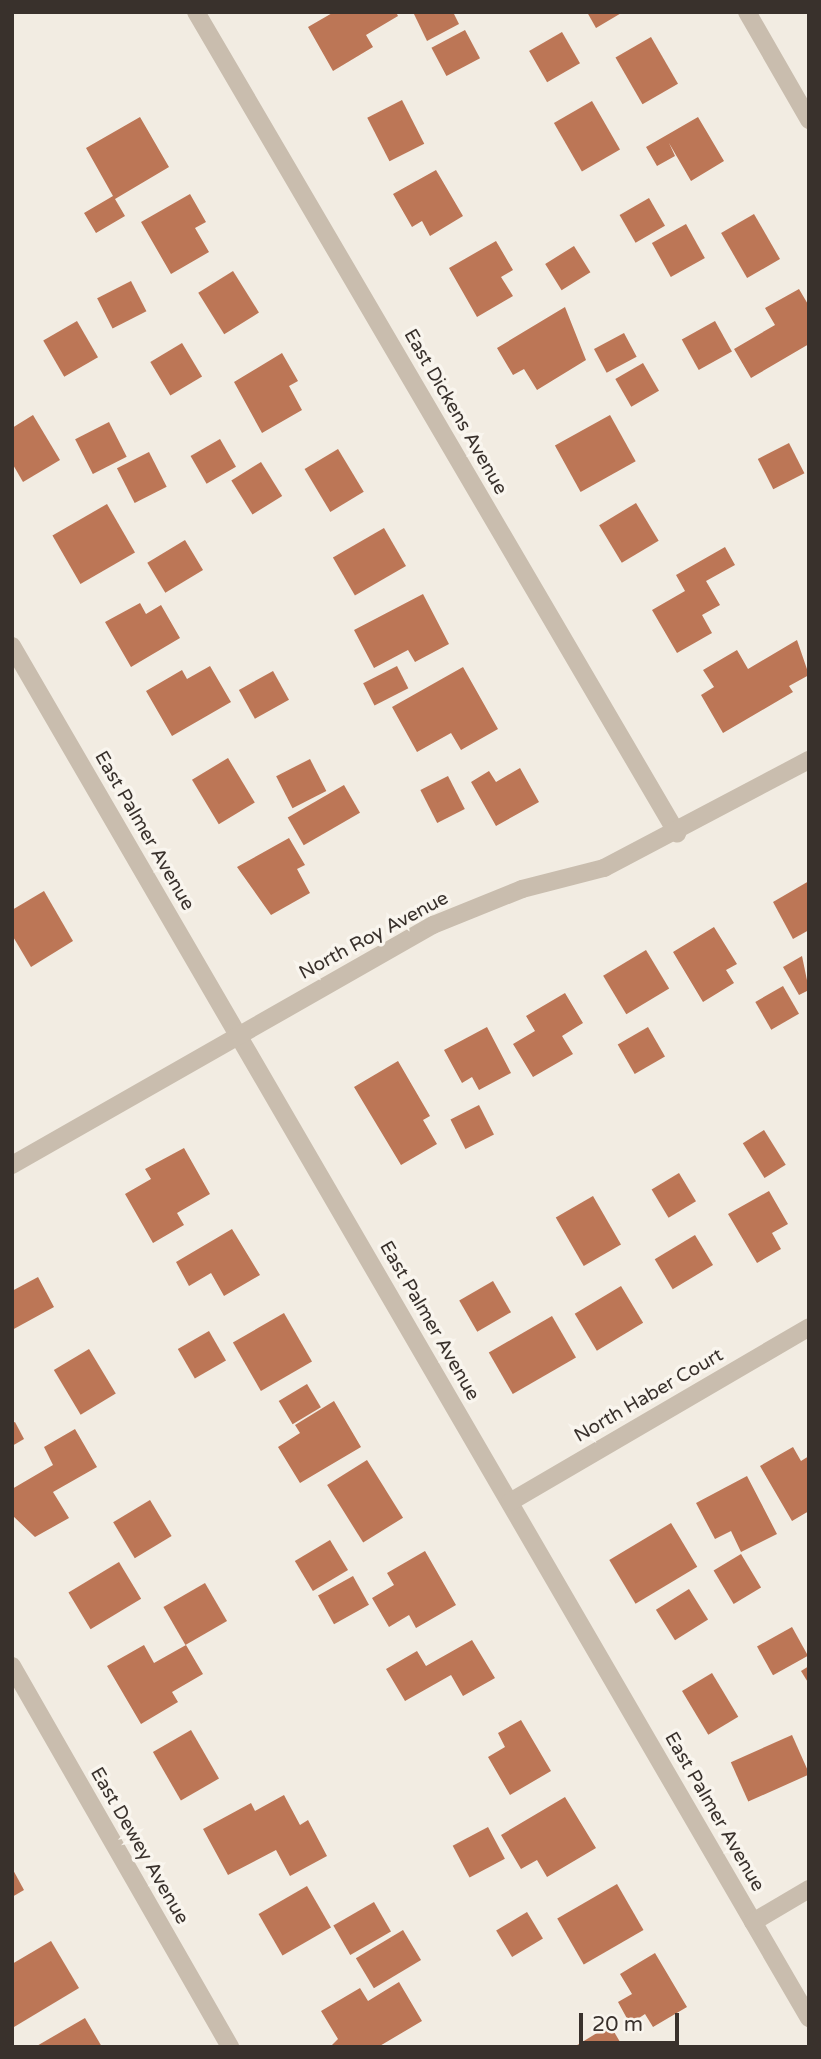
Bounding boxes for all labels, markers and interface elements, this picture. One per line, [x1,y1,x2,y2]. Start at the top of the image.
street label: East Dickens Avenue [398,325,512,499]
street label: East Palmer Avenue [89,747,199,915]
street label: North Roy Avenue [296,887,452,985]
street label: East Palmer Avenue [374,1237,484,1405]
street label: North Haber Court [570,1344,728,1448]
street label: East Palmer Avenue [659,1728,769,1896]
street label: East Dewey Avenue [85,1764,193,1928]
scale bar [583,2000,683,2044]
text: 20 m [592,2012,643,2037]

